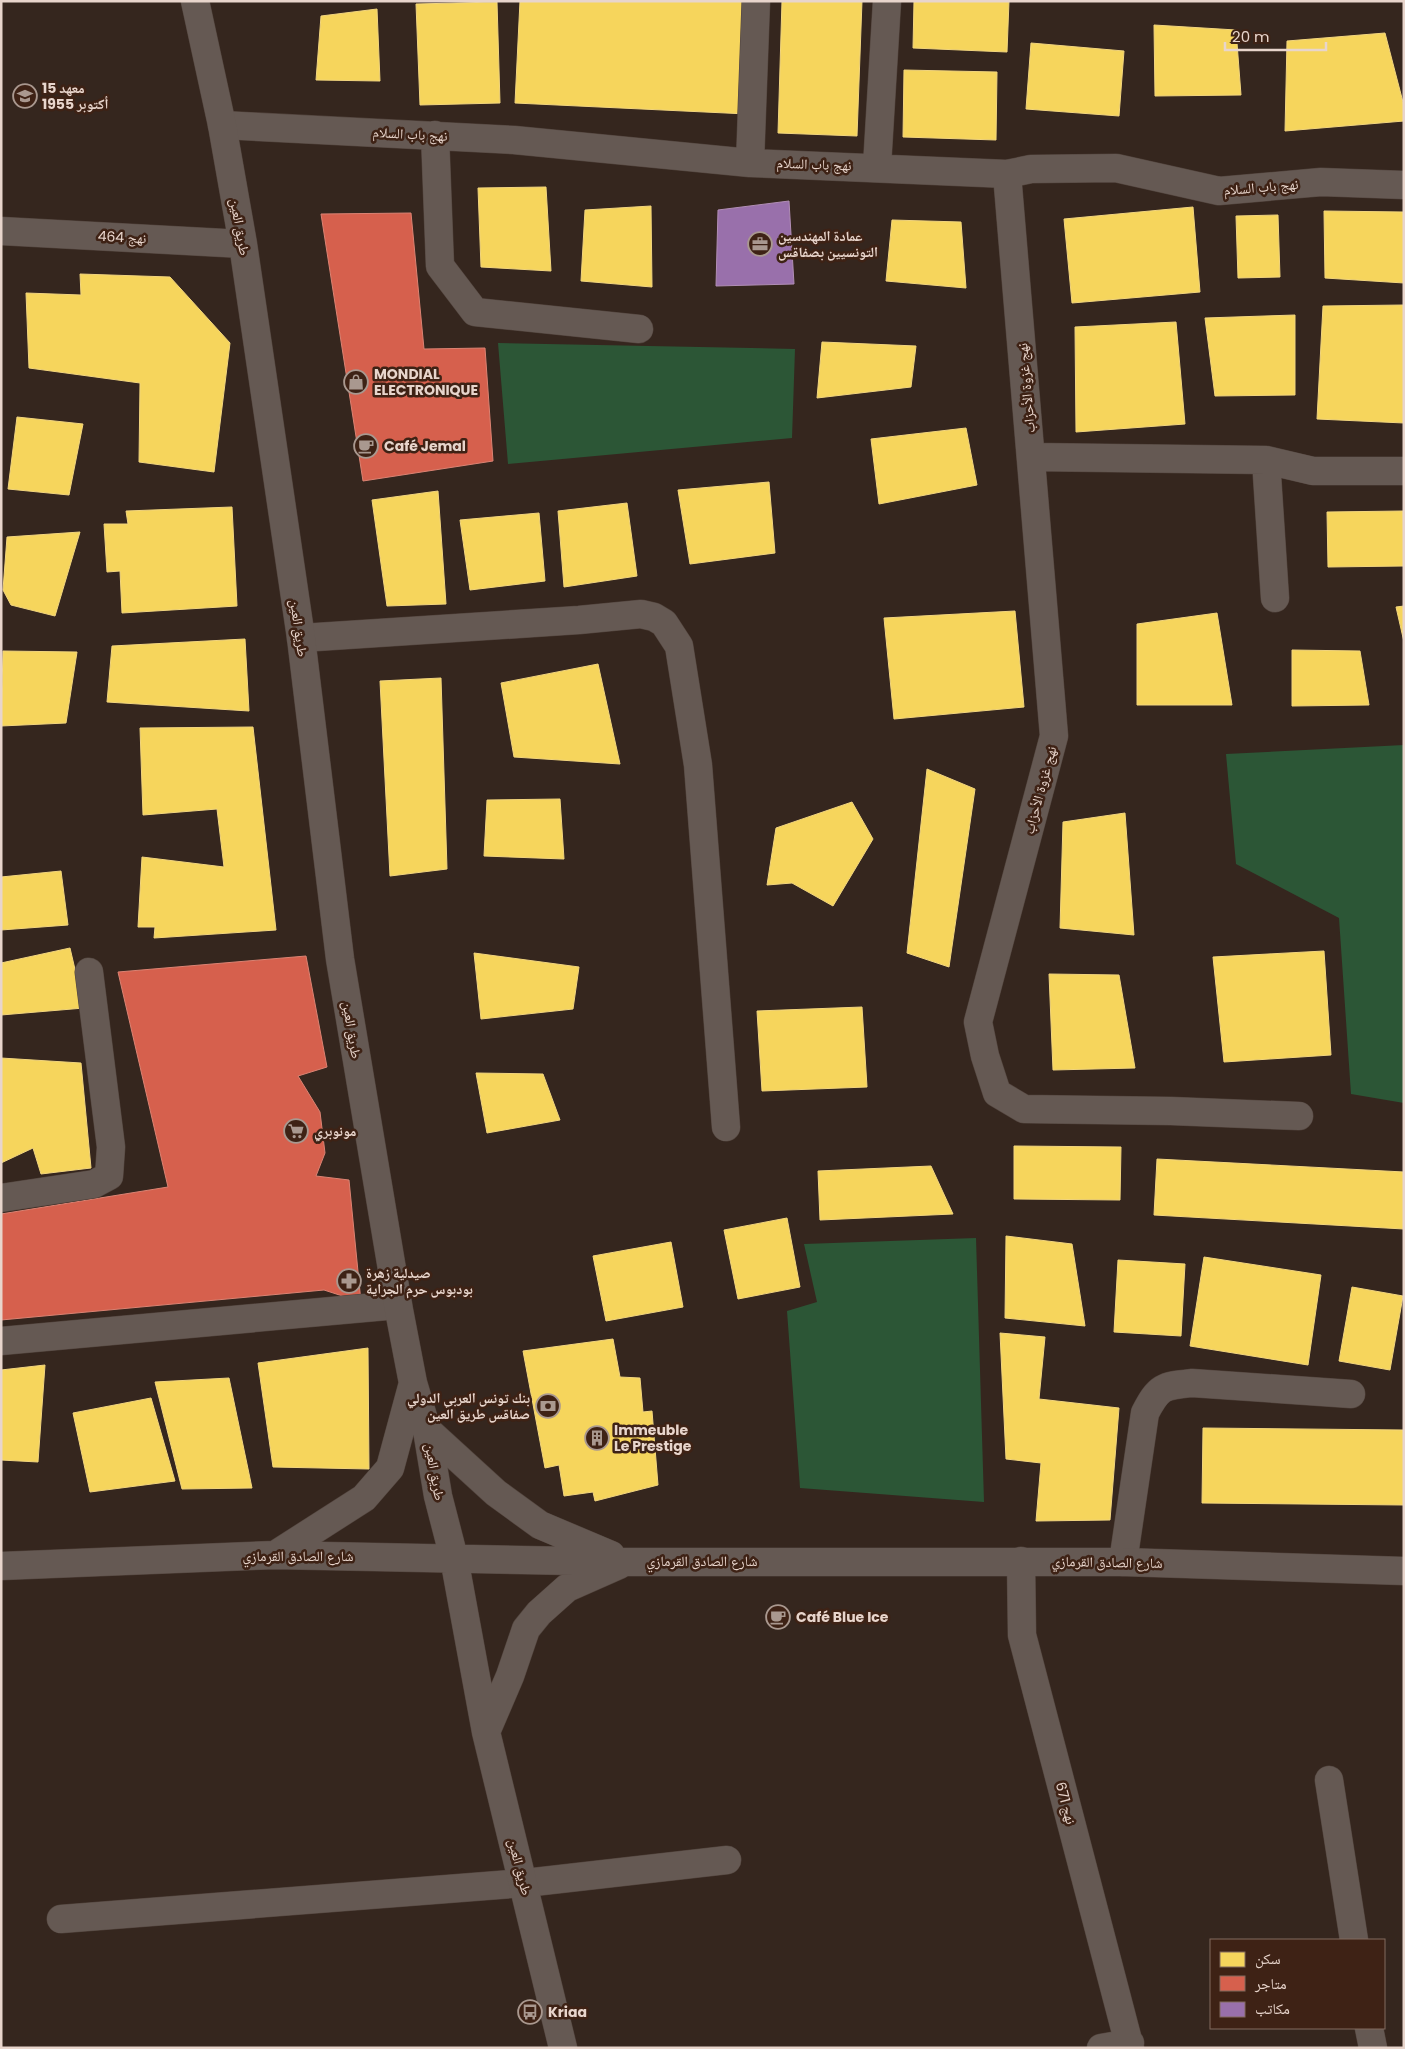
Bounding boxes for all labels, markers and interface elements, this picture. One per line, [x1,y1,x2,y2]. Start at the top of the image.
scale bar [1225,20,1326,52]
text: 20 m [1232,26,1270,47]
place label: معهد 15 أكتوبر 1955 [42,78,109,114]
school or university icon: معهد 15 أكتوبر 1955 [12,83,38,109]
street label: نهج باب السلام [372,122,448,146]
street label: نهج باب السلام [776,153,852,175]
street label: نهج باب السلام [1223,174,1299,200]
street label: طريق العين [225,197,255,257]
street label: نهج 464 [97,226,147,248]
place label: عمادة المهندسين التونسيين بصفاقس [778,226,878,262]
office icon: عمادة المهندسين التونسيين بصفاقس [747,231,773,257]
street label: نهج غزوة الأحزاب [1012,342,1040,434]
place label: MONDIAL ELECTRONIQUE [374,364,478,400]
shop icon: MONDIAL ELECTRONIQUE [343,369,369,395]
cafe icon: Café Jemal [353,433,379,459]
place label: Café Jemal [384,436,466,456]
street label: طريق العين [285,598,313,658]
street label: نهج غزوة الأحزاب [1019,744,1061,836]
street label: طريق العين [338,1000,366,1060]
supermarket icon: مونوبري [283,1118,309,1144]
place label: مونوبري [314,1121,356,1142]
place label: صيدلية زهرة بودبوس حرم الجراية [366,1263,473,1299]
pharmacy icon: صيدلية زهرة بودبوس حرم الجراية [336,1268,362,1294]
place label: بنك تونس العربي الدولي صفاقس طريق العين [407,1388,530,1424]
bank icon: بنك تونس العربي الدولي صفاقس طريق العين [535,1393,561,1419]
place label: Immeuble Le Prestige [614,1420,692,1456]
building icon: Immeuble Le Prestige [584,1425,610,1451]
street label: طريق العين [420,1442,450,1502]
street label: شارع الصادق القرمازي [242,1546,354,1568]
street label: شارع الصادق القرمازي [646,1551,758,1573]
street label: شارع الصادق القرمازي [1051,1551,1163,1575]
cafe icon: Café Blue Ice [765,1604,791,1630]
place label: Café Blue Ice [796,1607,889,1627]
street label: نهج 671 [1051,1780,1081,1827]
street label: طريق العين [503,1837,537,1897]
legend [1210,1939,1385,2029]
text: سكن [1255,1948,1281,1969]
text: متاجر [1254,1973,1287,1994]
text: مكاتب [1255,1998,1290,2019]
bus stop icon: Kriaa [517,1999,543,2025]
place label: Kriaa [548,2002,587,2022]

